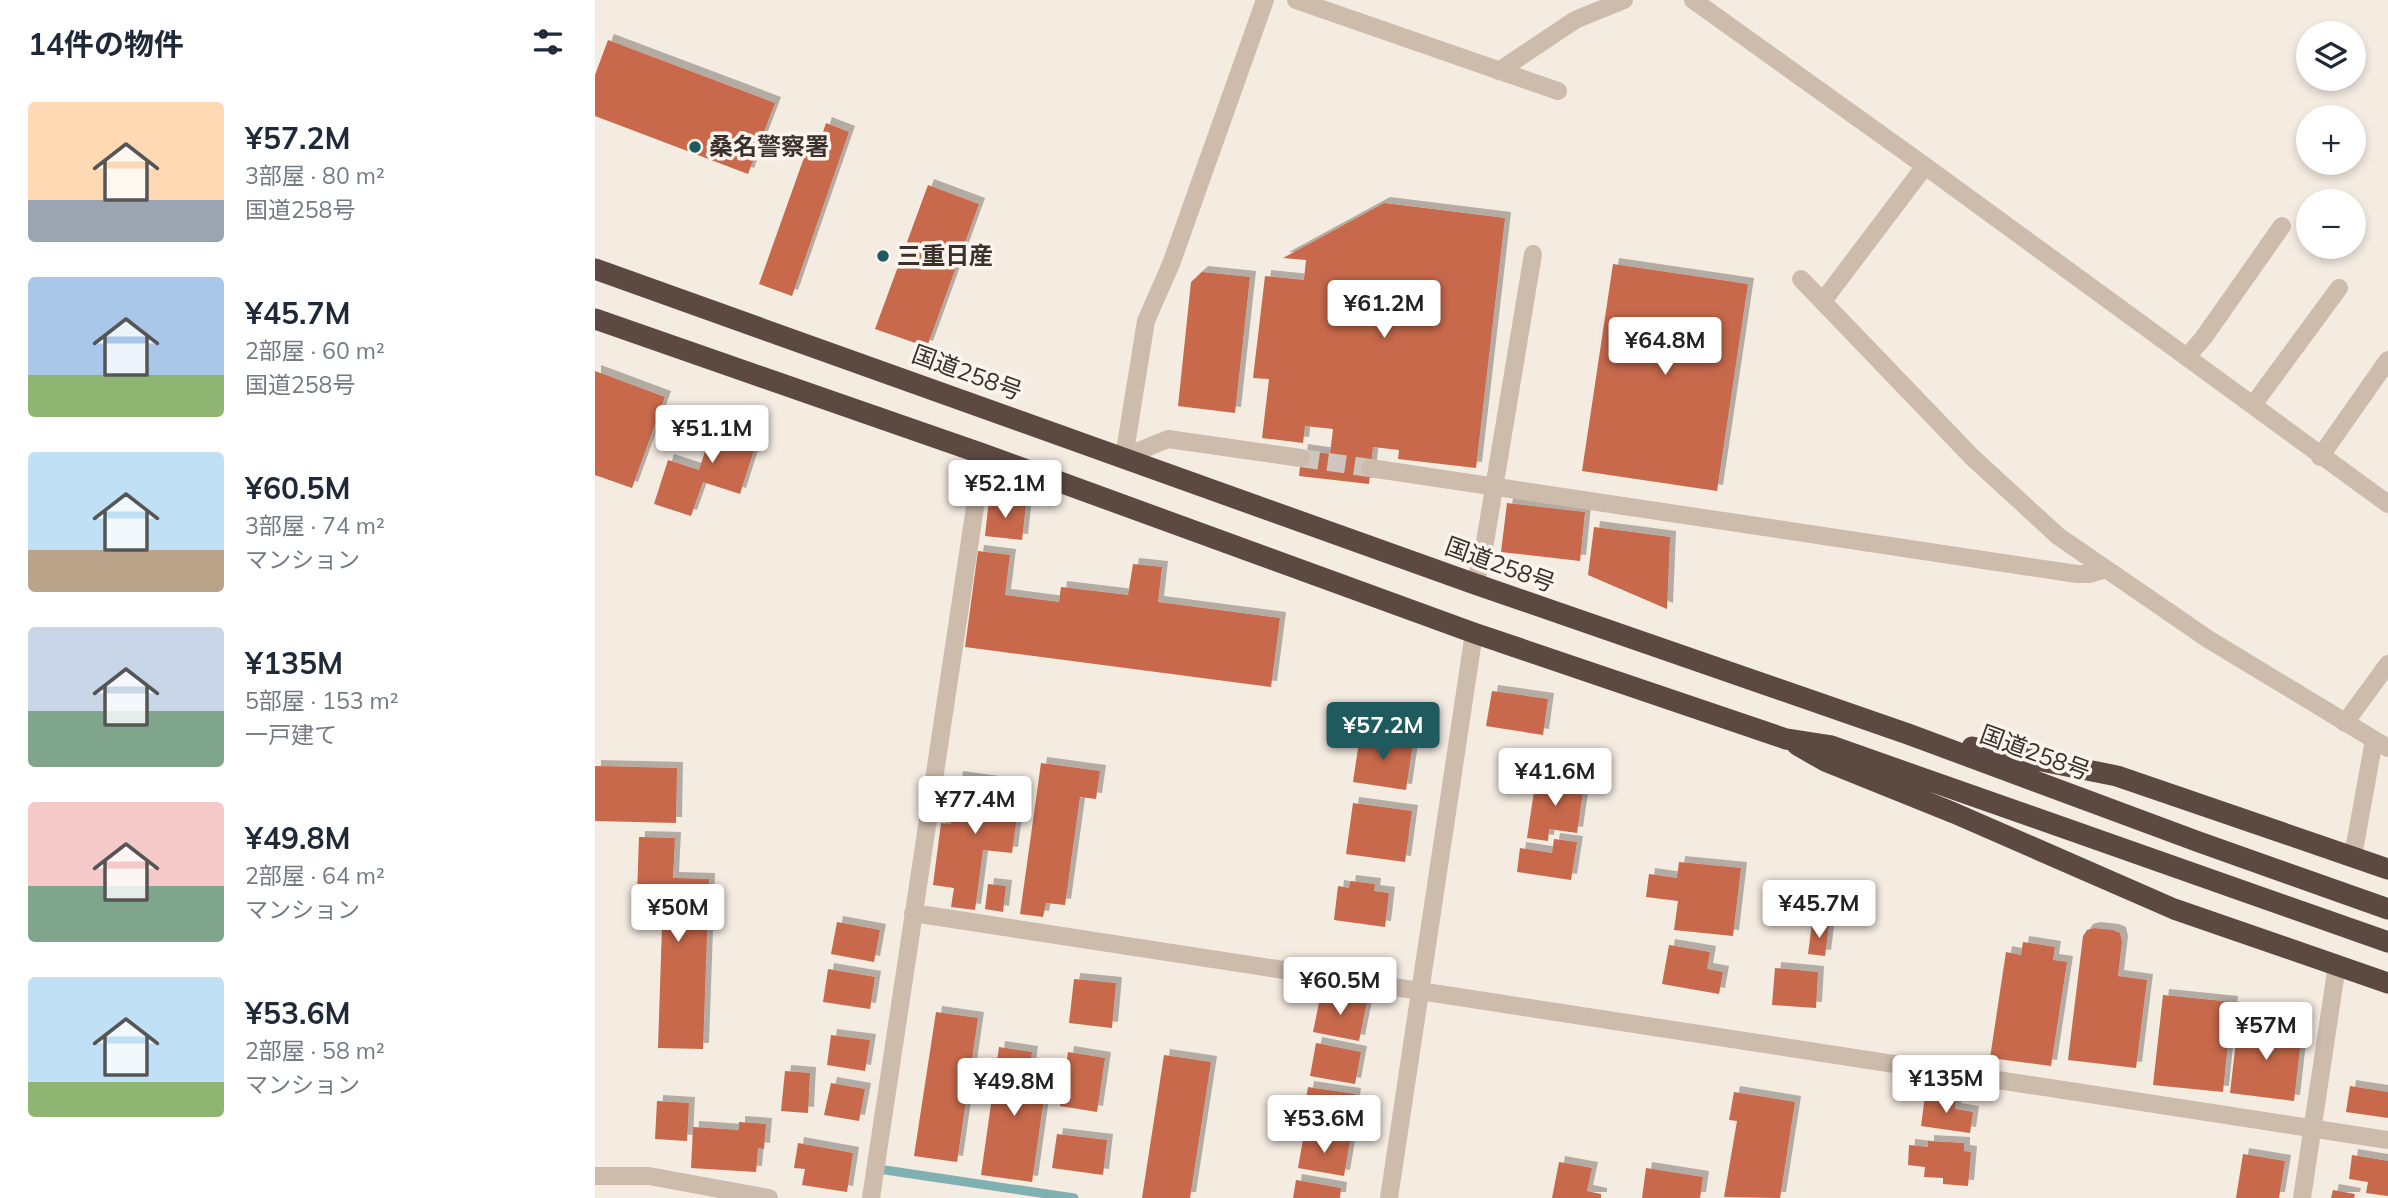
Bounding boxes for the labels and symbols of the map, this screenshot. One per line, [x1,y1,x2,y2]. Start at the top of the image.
place label: 桑名警察署 [709,131,829,161]
marker: 桑名警察署 [687,139,703,155]
place label: 三重日産 [897,240,993,270]
marker: 三重日産 [875,248,891,264]
pin: ¥61.2M [1327,280,1441,340]
pin: ¥64.8M [1608,318,1722,377]
street label: 国道258号 [908,338,1027,406]
pin: ¥51.1M [655,406,769,465]
pin: ¥52.1M [948,461,1062,520]
street label: 国道258号 [1441,530,1560,598]
pin: ¥57.2M [1326,702,1440,762]
street label: 国道258号 [1976,718,2095,786]
pin: ¥41.6M [1498,748,1612,808]
pin: ¥77.4M [918,776,1032,836]
pin: ¥45.7M [1762,880,1876,940]
pin: ¥50M [637,884,719,944]
pin: ¥60.5M [1283,958,1397,1017]
pin: ¥57M [2225,1002,2307,1062]
pin: ¥135M [1897,1056,1995,1115]
pin: ¥49.8M [957,1058,1071,1118]
pin: ¥53.6M [1267,1096,1381,1155]

